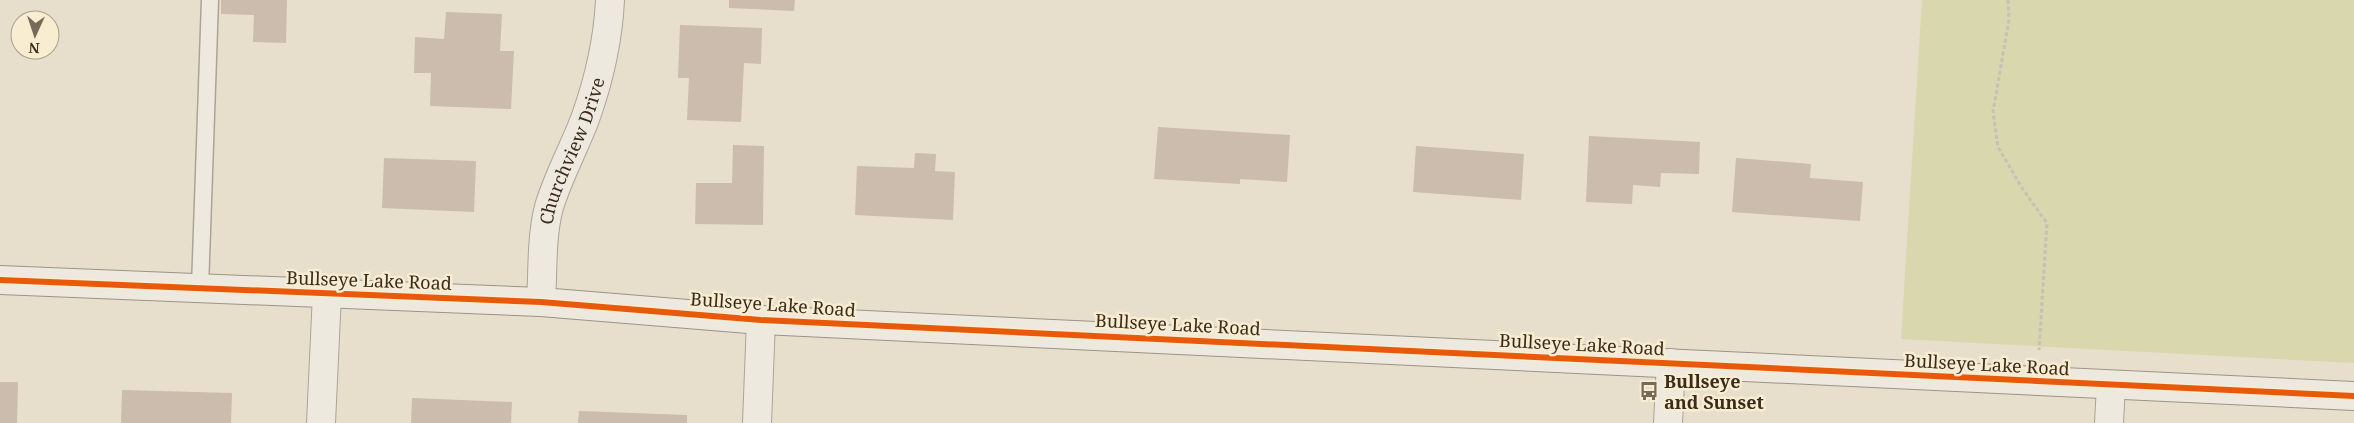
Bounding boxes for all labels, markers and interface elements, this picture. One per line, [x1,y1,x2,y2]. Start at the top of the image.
north arrow [10,10,60,60]
text: N [28,39,40,58]
street label: Churchview Drive [534,74,610,226]
street label: Bullseye Lake Road [286,265,452,295]
street label: Bullseye Lake Road [689,286,857,322]
street label: Bullseye Lake Road [1095,308,1261,340]
street label: Bullseye Lake Road [1499,328,1665,360]
street label: Bullseye Lake Road [1904,348,2070,380]
place label: Bullseye and Sunset [1664,369,1764,414]
bus stop icon: Bullseye and Sunset [1638,380,1660,402]

